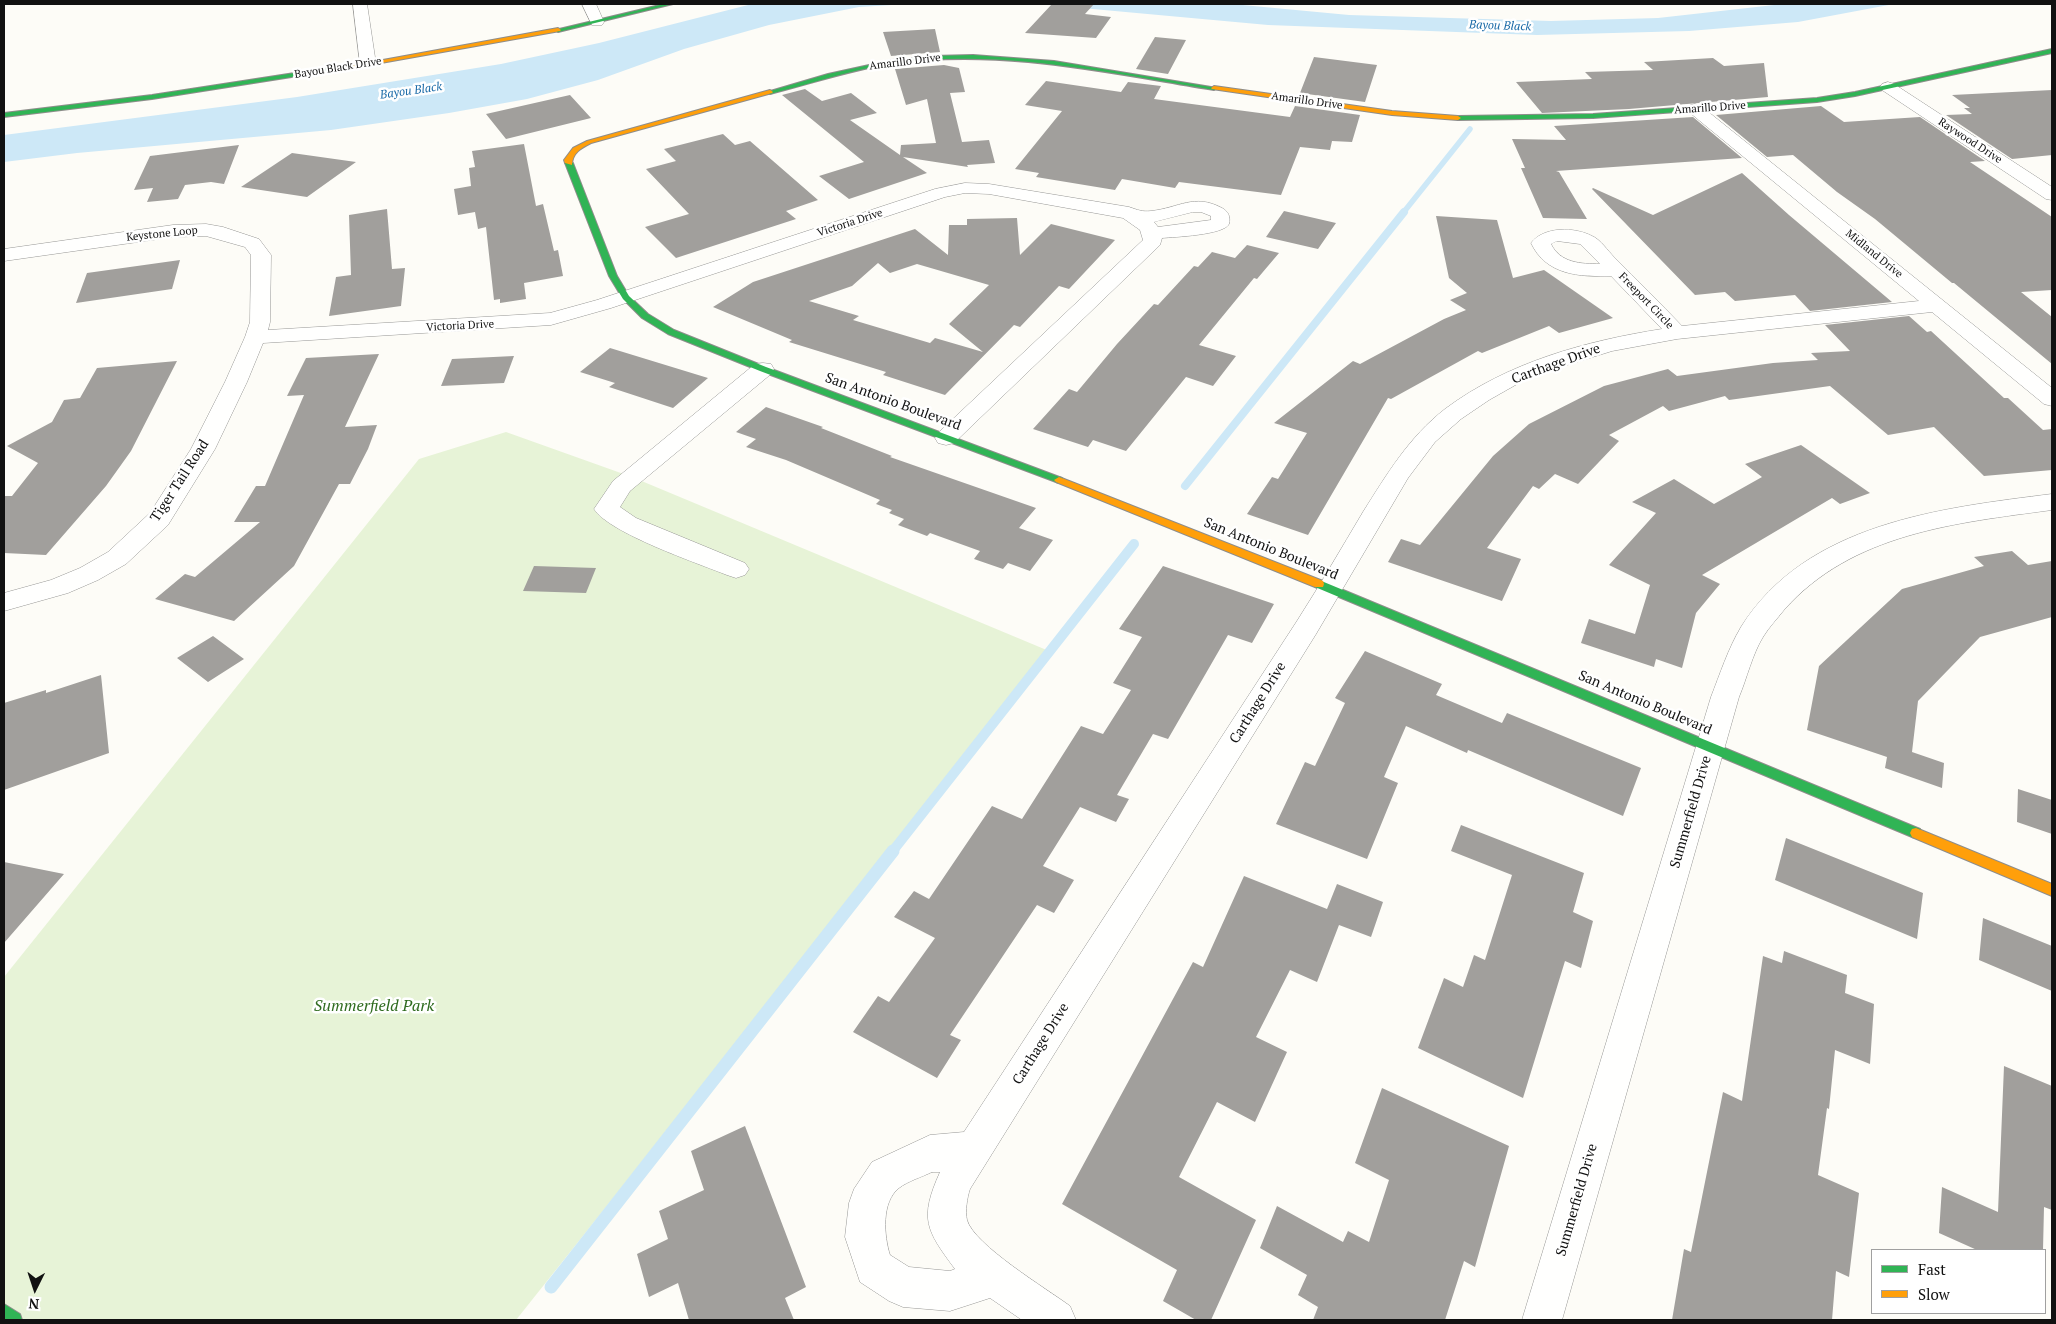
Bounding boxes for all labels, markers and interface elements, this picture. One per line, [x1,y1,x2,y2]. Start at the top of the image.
water label: Bayou Black [1469,18,1531,34]
street label: Amarillo Drive [869,51,941,73]
street label: Bayou Black Drive [293,55,383,81]
water label: Bayou Black [379,80,443,102]
street label: Amarillo Drive [1271,89,1343,113]
street label: Amarillo Drive [1674,99,1746,117]
street label: Raywood Drive [1936,115,2004,167]
street label: Victoria Drive [816,206,884,240]
street label: Keystone Loop [126,224,198,244]
street label: Midland Drive [1843,227,1905,281]
street label: Freeport Circle [1616,270,1676,332]
street label: Victoria Drive [426,318,494,334]
street label: Carthage Drive [1509,340,1603,388]
street label: San Antonio Boulevard [823,370,963,434]
street label: Tiger Tail Road [147,437,213,525]
street label: San Antonio Boulevard [1201,514,1341,584]
street label: Carthage Drive [1226,659,1290,747]
street label: San Antonio Boulevard [1576,667,1714,739]
street label: Summerfield Drive [1667,754,1715,870]
park label: Summerfield Park [314,996,434,1016]
street label: Carthage Drive [1009,1000,1073,1088]
street label: Summerfield Drive [1553,1142,1601,1258]
legend [1871,1249,2046,1314]
text: Fast [1918,1259,1946,1279]
north arrow [10,1264,60,1314]
text: Slow [1918,1284,1950,1304]
text: N [28,1295,40,1314]

